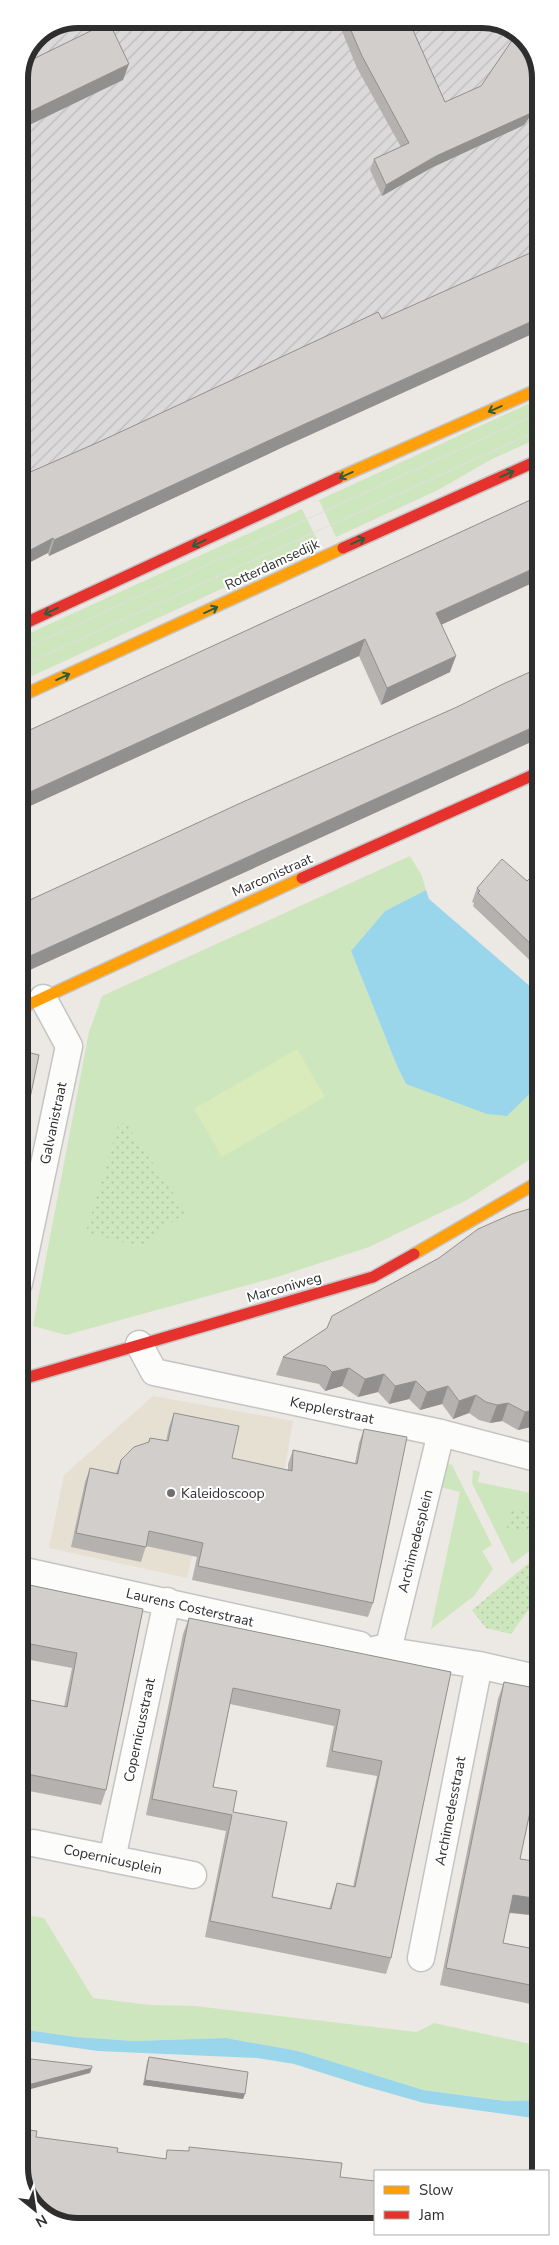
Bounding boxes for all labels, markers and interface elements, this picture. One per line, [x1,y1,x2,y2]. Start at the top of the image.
one-way arrow [488,405,503,415]
one-way arrow [499,469,514,479]
one-way arrow [339,470,354,480]
street label: Rotterdamsedijk [222,534,323,595]
one-way arrow [350,535,365,545]
one-way arrow [192,539,207,548]
one-way arrow [203,604,218,614]
one-way arrow [44,607,59,616]
one-way arrow [55,672,70,681]
street label: Marconistraat [229,849,315,902]
street label: Galvanistraat [36,1080,71,1166]
street label: Marconiweg [245,1268,324,1307]
street label: Kepplerstraat [288,1392,376,1429]
place label: Kaleidoscoop [181,1484,265,1503]
marker: Kaleidoscoop [165,1487,177,1499]
street label: Archimedesplein [394,1488,437,1595]
street label: Laurens Costerstraat [124,1584,256,1631]
street label: Copernicusstraat [119,1676,160,1784]
street label: Archimedesstraat [431,1755,470,1867]
street label: Copernicusplein [62,1840,164,1879]
legend [374,2170,549,2235]
text: Slow [419,2180,454,2200]
north arrow [10,2185,60,2235]
text: Jam [418,2205,445,2225]
text: N [32,2210,51,2232]

